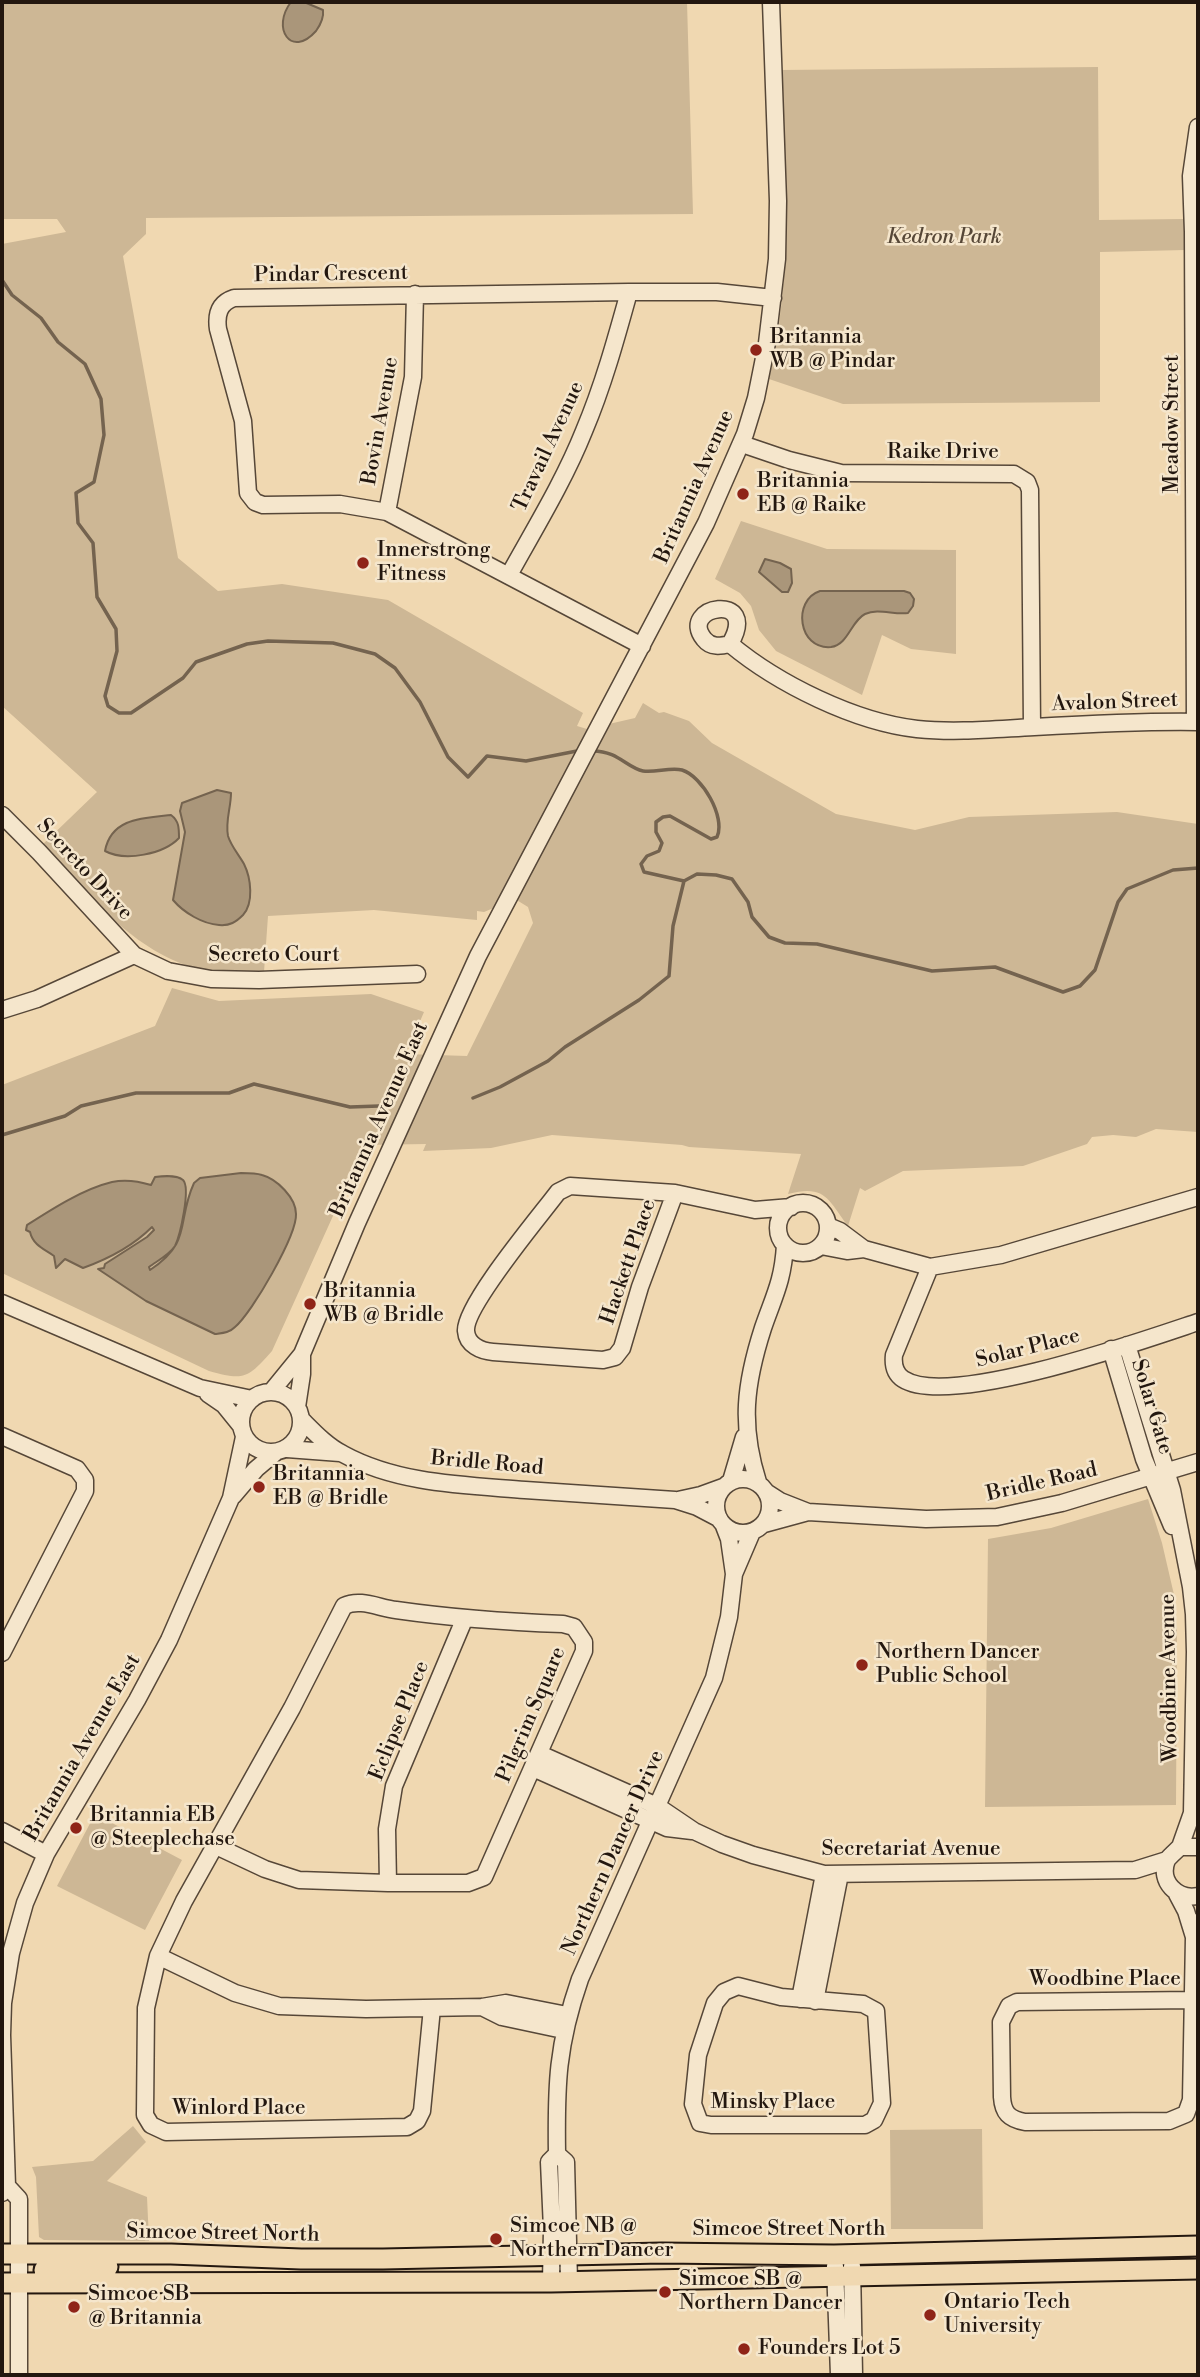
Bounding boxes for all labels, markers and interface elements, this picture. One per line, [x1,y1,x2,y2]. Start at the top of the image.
park label: Kedron Park [886,225,1002,251]
street label: Pindar Crescent [254,261,408,289]
place label: Britannia WB @ Pindar [770,325,895,375]
marker: Britannia WB @ Pindar [748,342,764,358]
street label: Bovin Avenue [357,355,405,487]
street label: Meadow Street [1160,355,1186,493]
street label: Travail Avenue [508,378,590,516]
street label: Britannia Avenue [650,406,740,568]
street label: Raike Drive [887,440,999,466]
place label: Britannia EB @ Raike [757,469,866,519]
marker: Britannia EB @ Raike [735,486,751,502]
place label: Innerstrong Fitness [377,538,490,588]
marker: Innerstrong Fitness [355,555,371,571]
street label: Avalon Street [1051,688,1179,718]
street label: Secreto Drive [31,814,137,926]
street label: Secreto Court [208,943,340,969]
street label: Britannia Avenue East [325,1018,435,1222]
street label: Hackett Place [596,1196,662,1328]
place label: Britannia WB @ Bridle [324,1279,444,1329]
marker: Britannia WB @ Bridle [302,1296,318,1312]
street label: Solar Place [973,1324,1083,1374]
street label: Solar Gate [1125,1356,1177,1458]
street label: Bridle Road [430,1447,544,1481]
street label: Bridle Road [984,1458,1100,1508]
place label: Britannia EB @ Bridle [273,1462,388,1512]
marker: Britannia EB @ Bridle [251,1479,267,1495]
street label: Woodbine Avenue [1156,1593,1184,1763]
place label: Northern Dancer Public School [876,1640,1040,1690]
street label: Pilgrim Square [492,1643,572,1787]
street label: Britannia Avenue East [19,1650,147,1846]
marker: Northern Dancer Public School [854,1657,870,1673]
street label: Eclipse Place [365,1658,435,1784]
street label: Northern Dancer Drive [557,1747,671,1959]
place label: Britannia EB @ Steeplechase [90,1803,235,1853]
marker: Britannia EB @ Steeplechase [68,1820,84,1836]
street label: Secretariat Avenue [821,1837,1001,1863]
street label: Woodbine Place [1029,1967,1181,1993]
street label: Minsky Place [711,2090,835,2116]
street label: Winlord Place [172,2096,306,2122]
place label: Simcoe NB @ Northern Dancer [510,2214,674,2264]
street label: Simcoe Street North [692,2217,886,2243]
street label: Simcoe Street North [126,2220,320,2248]
marker: Simcoe NB @ Northern Dancer [488,2231,504,2247]
place label: Simcoe SB @ Northern Dancer [679,2267,843,2317]
place label: Simcoe SB @ Britannia [88,2282,202,2332]
marker: Simcoe SB @ Northern Dancer [657,2284,673,2300]
place label: Ontario Tech University [944,2290,1070,2340]
marker: Simcoe SB @ Britannia [66,2299,82,2315]
marker: Ontario Tech University [922,2307,938,2323]
place label: Founders Lot 5 [758,2336,901,2362]
marker: Founders Lot 5 [736,2341,752,2357]

